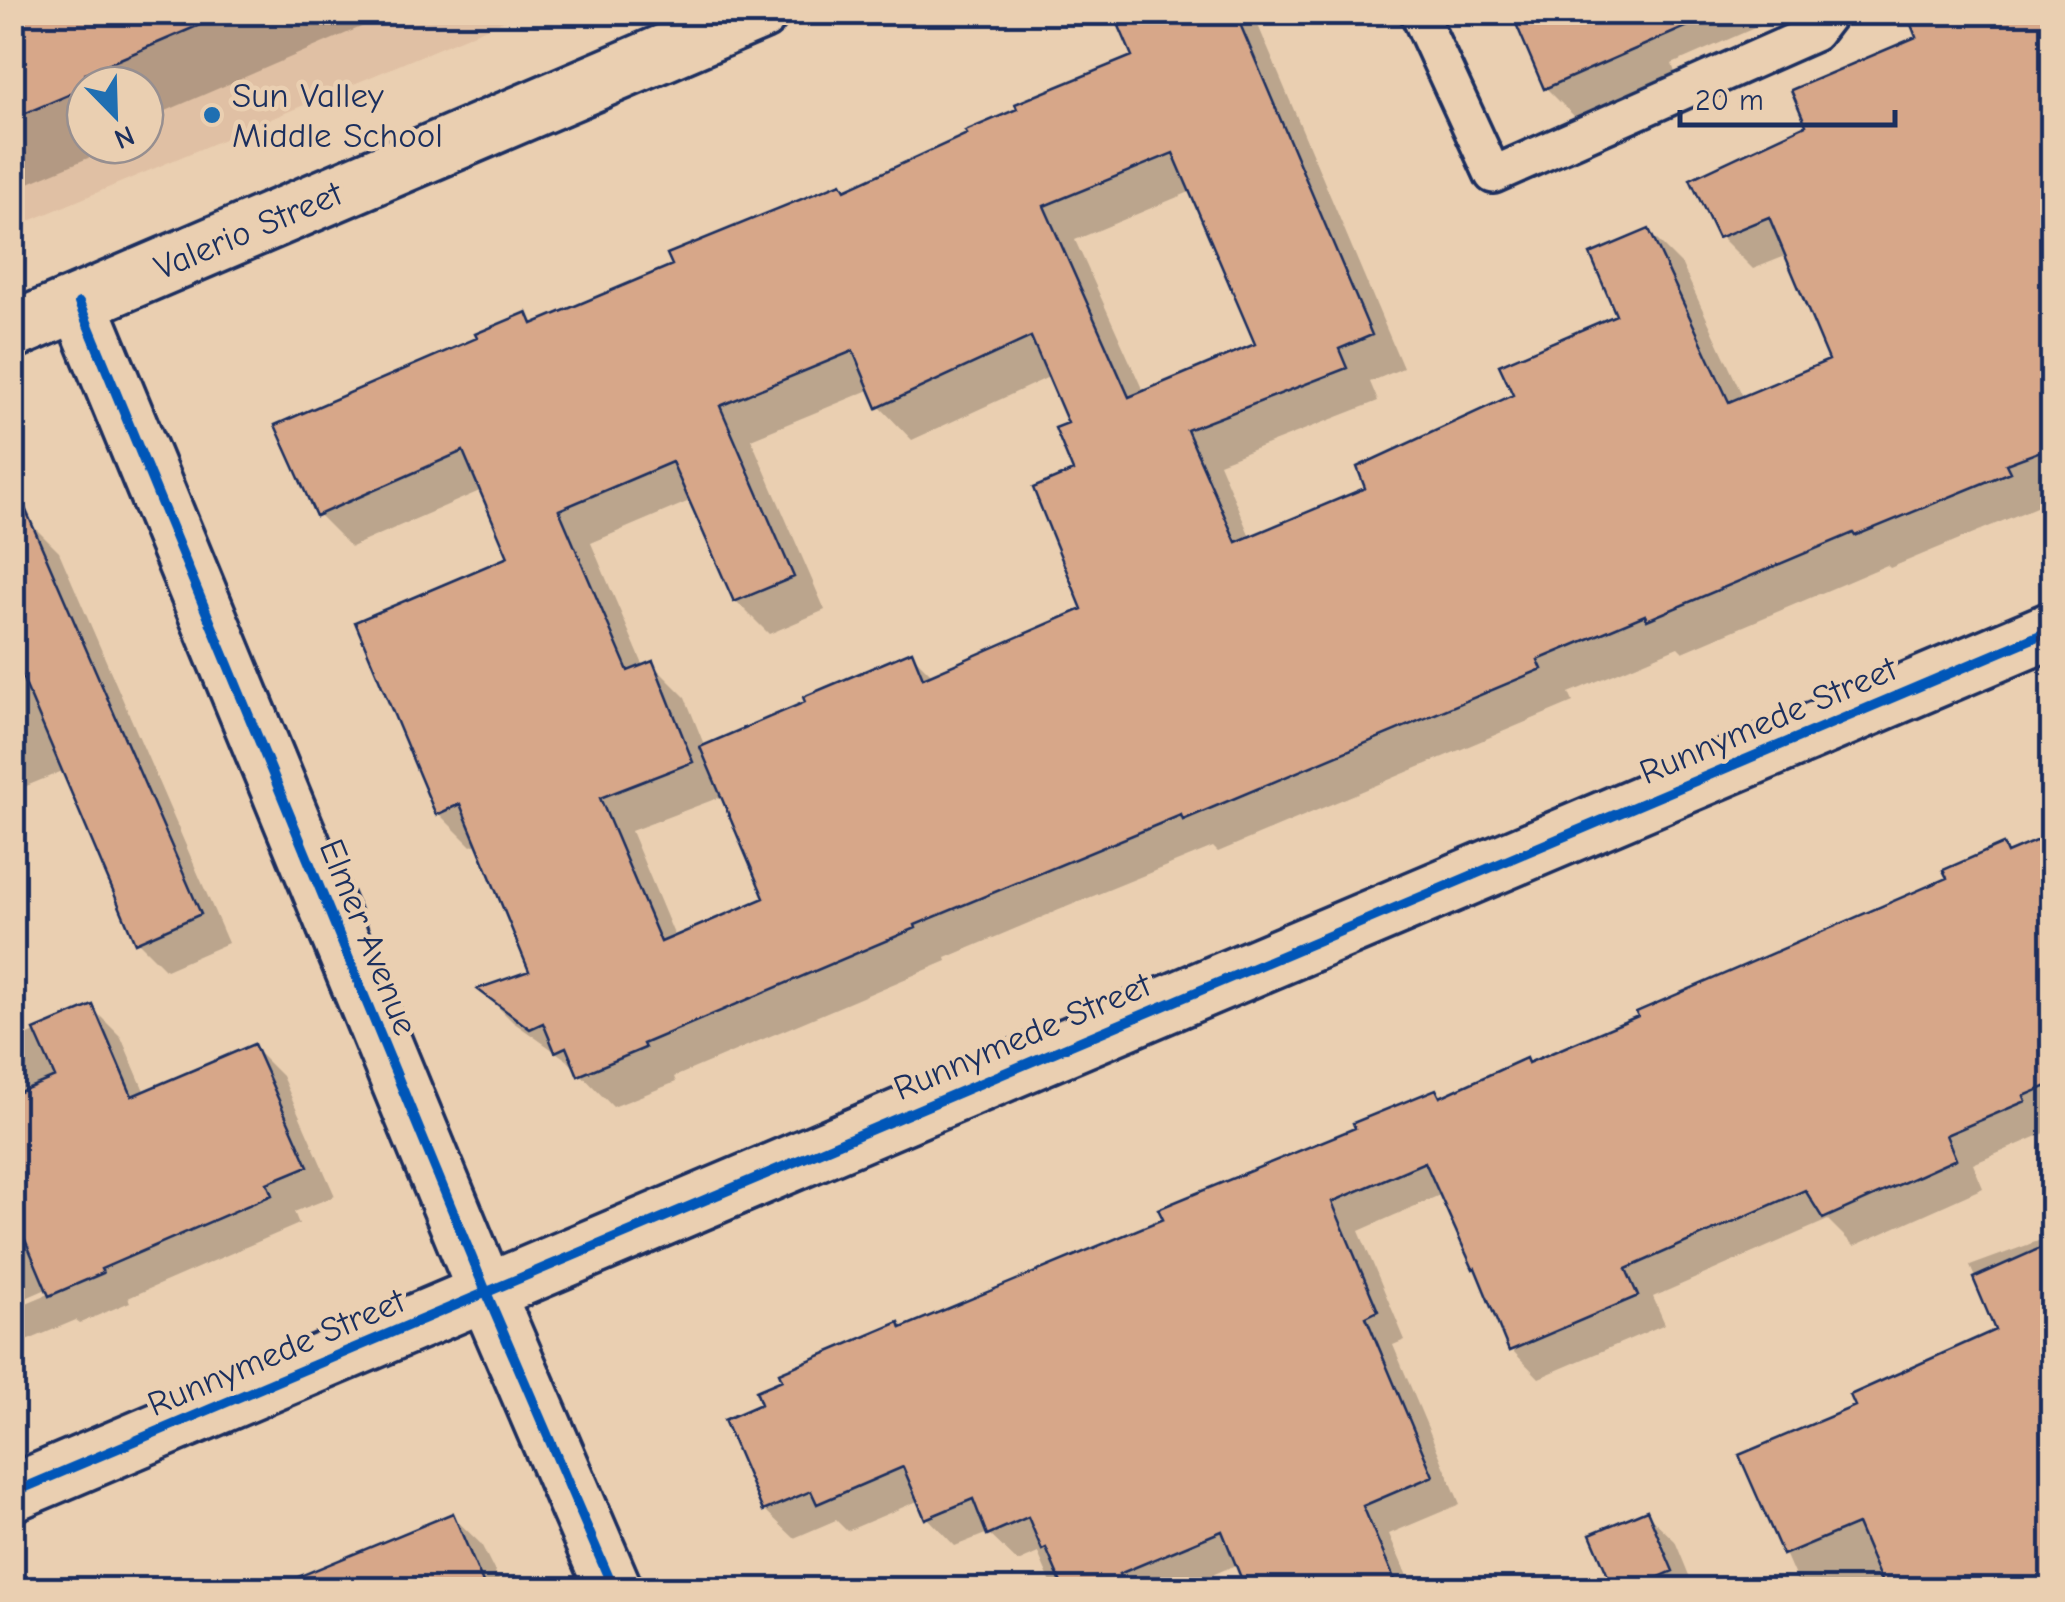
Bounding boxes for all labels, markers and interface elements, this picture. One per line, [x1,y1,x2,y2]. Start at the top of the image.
north arrow [65,65,165,165]
scale bar [1680,65,1895,127]
place label: Sun Valley Middle School [232,75,443,156]
text: 20 m [1695,83,1764,118]
marker: Sun Valley Middle School [201,104,223,126]
text: N [110,119,139,155]
street label: Valerio Street [148,172,349,288]
street label: Runnymede Street [1634,647,1904,793]
street label: Elmer Avenue [311,833,426,1041]
street label: Runnymede Street [888,963,1158,1109]
street label: Runnymede Street [142,1279,412,1425]

